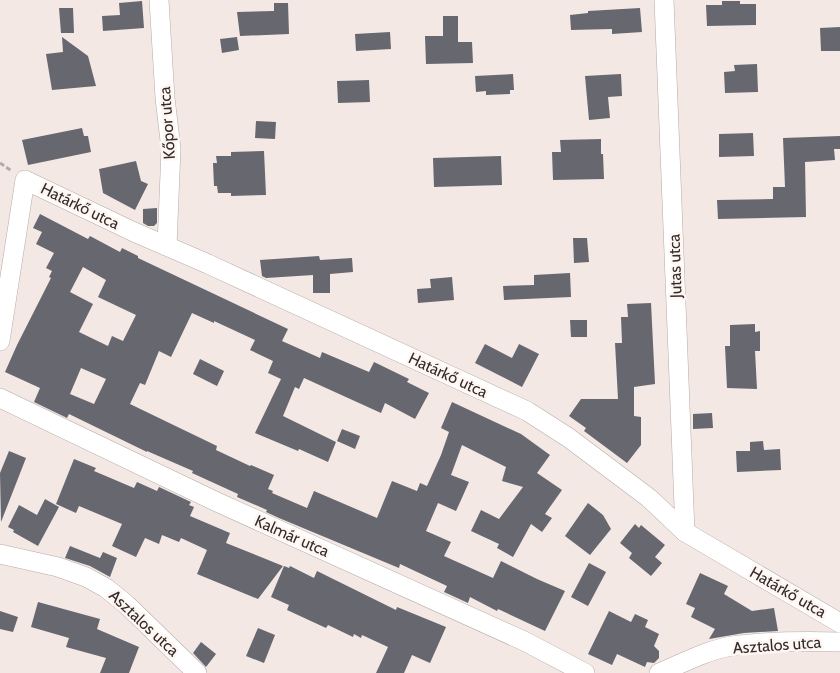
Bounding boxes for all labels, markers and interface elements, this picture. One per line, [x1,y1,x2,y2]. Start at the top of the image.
street label: Kőpor utca [155,86,179,160]
street label: Határkő utca [38,179,123,233]
street label: Jutas utca [664,233,686,299]
street label: Határkő utca [405,348,491,402]
street label: Kalmár utca [252,511,332,561]
street label: Határkő utca [746,563,830,622]
street label: Asztalos utca [105,586,183,660]
street label: Asztalos utca [732,632,822,658]

